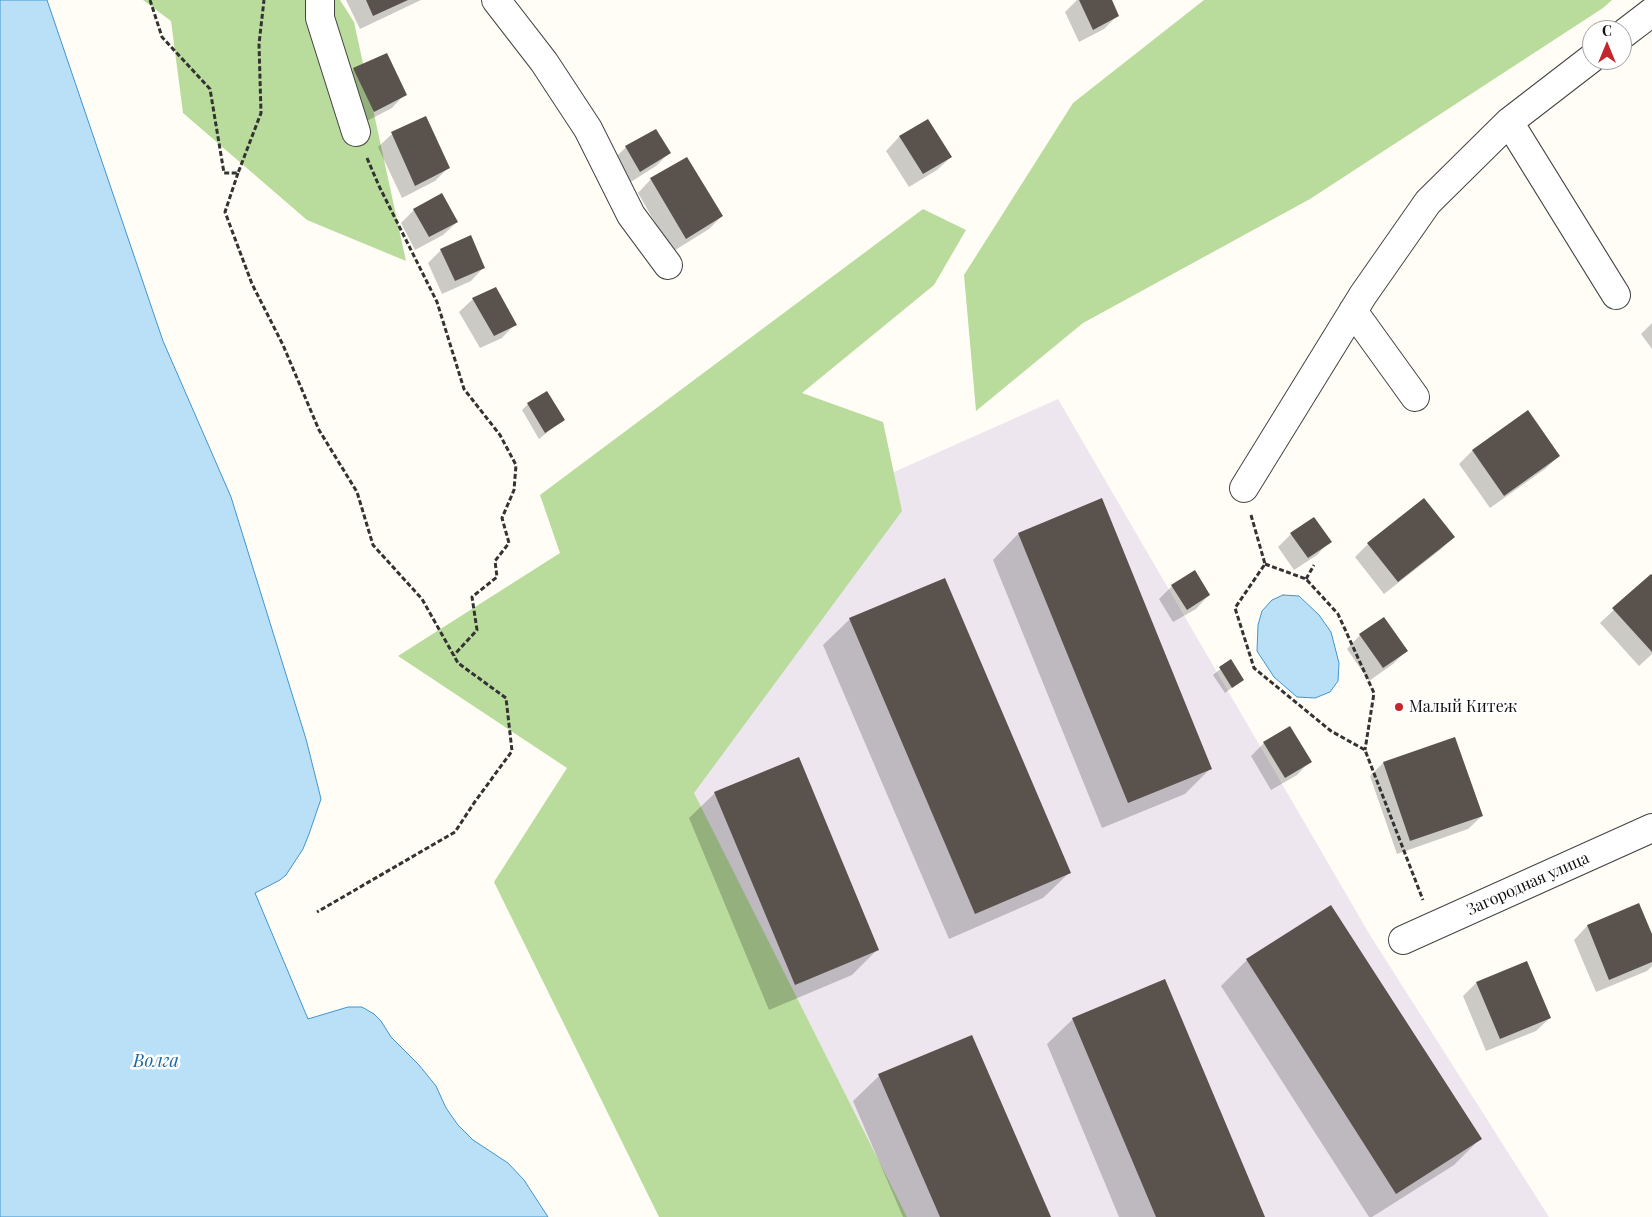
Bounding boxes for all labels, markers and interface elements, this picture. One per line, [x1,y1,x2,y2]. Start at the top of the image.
north arrow [1582,20,1632,70]
text: С [1602,21,1612,40]
place label: Малый Китеж [1409,697,1517,717]
marker: Малый Китеж [1393,701,1405,713]
street label: Загородная улица [1464,848,1592,920]
water label: Волга [133,1050,179,1072]

